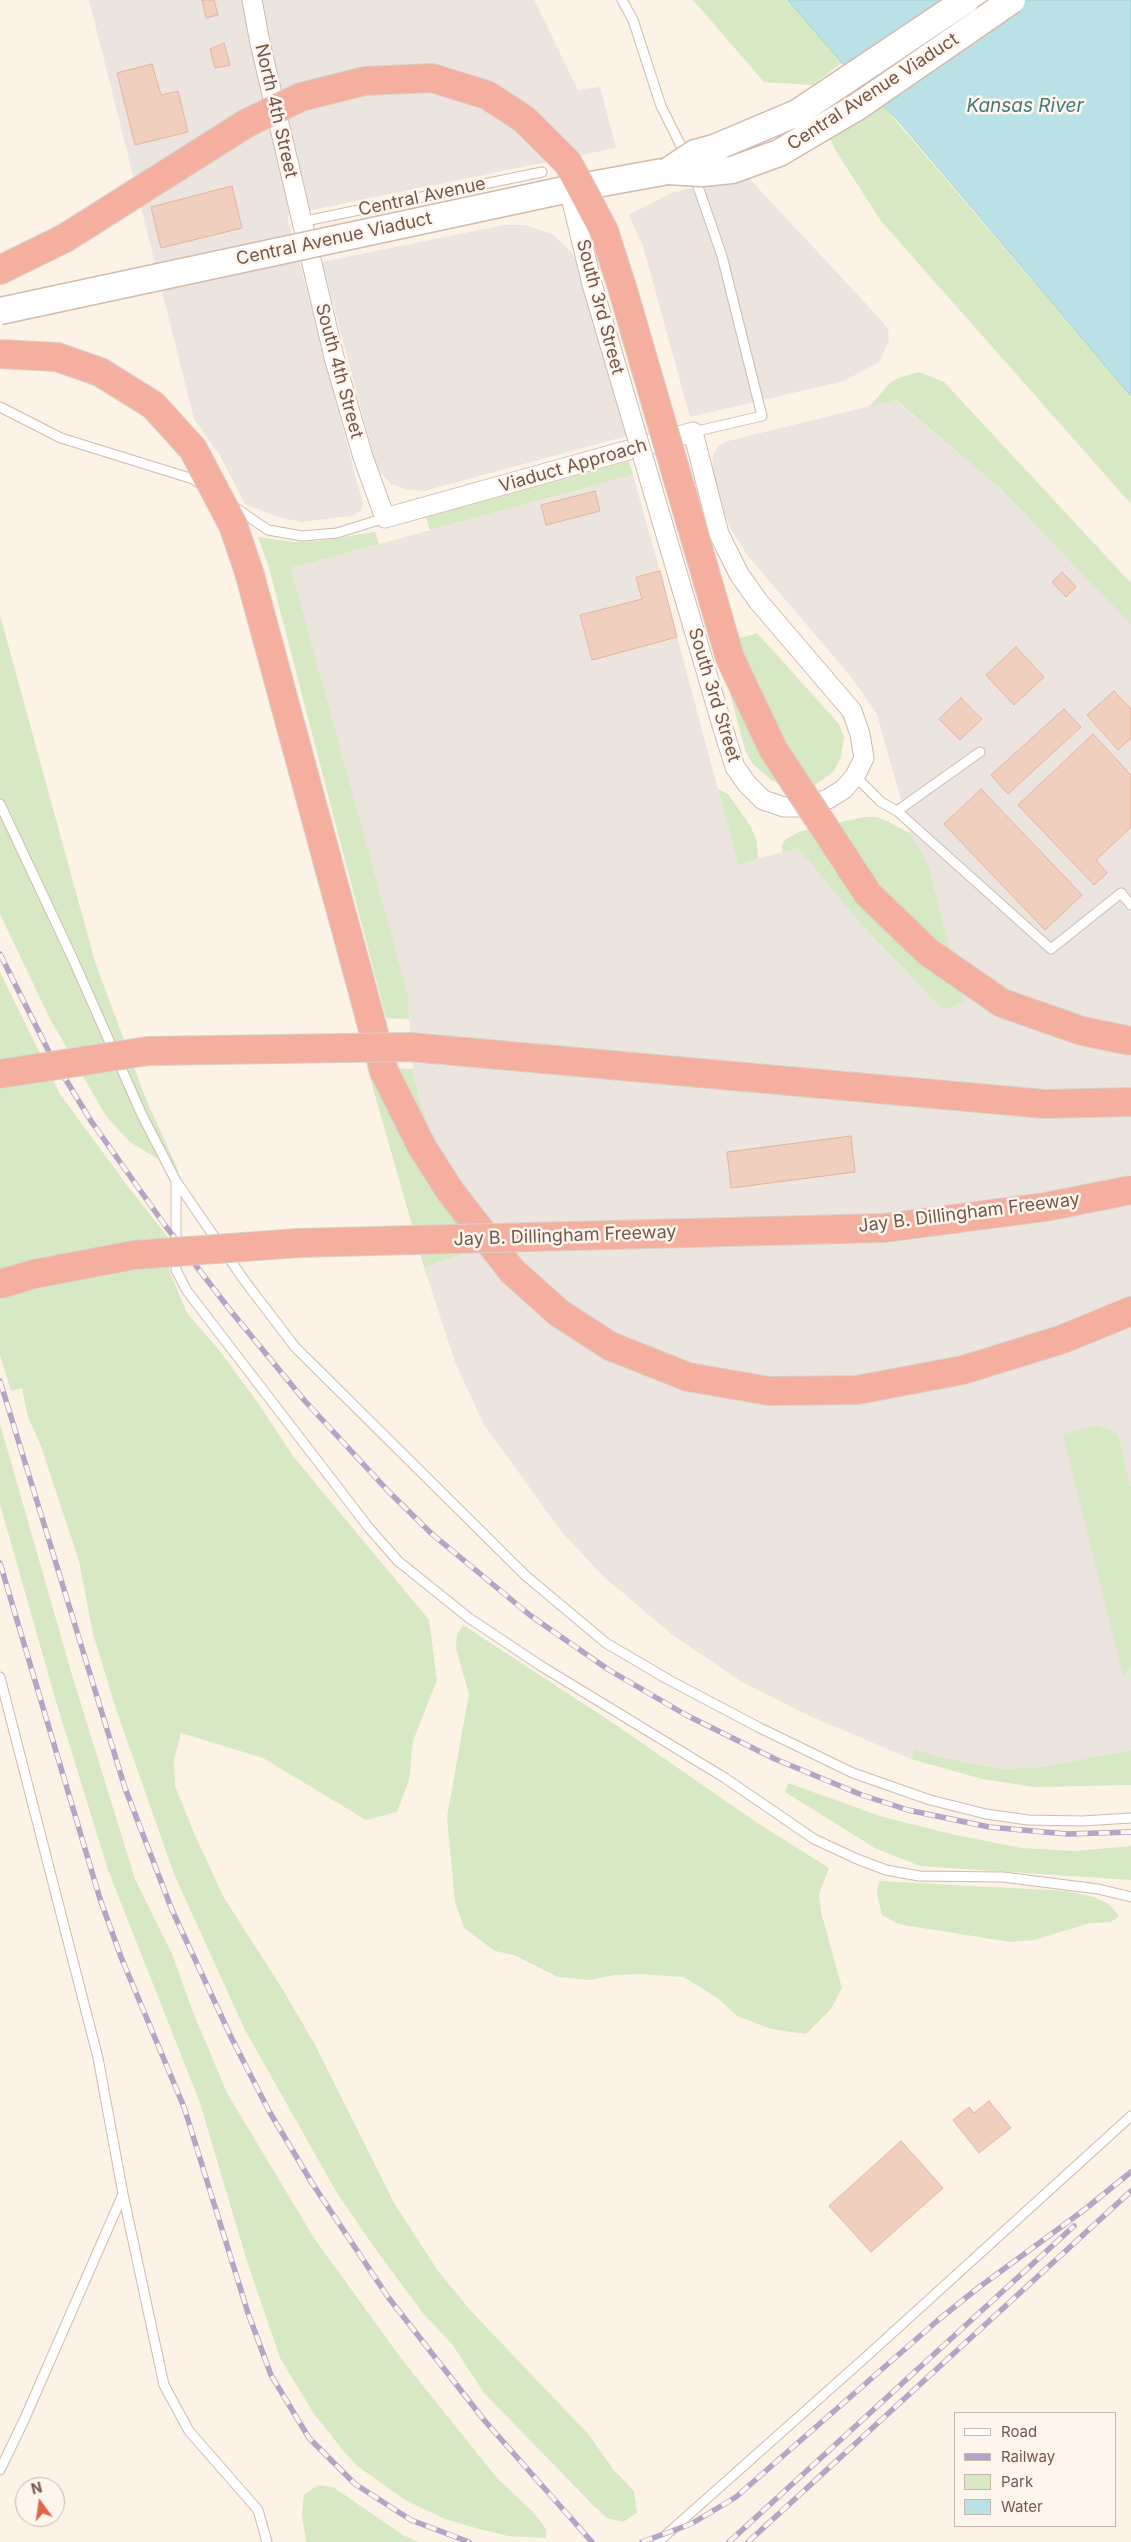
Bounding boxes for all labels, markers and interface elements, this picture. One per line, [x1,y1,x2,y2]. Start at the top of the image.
street label: Central Avenue Viaduct [783,29,963,155]
street label: North 4th Street [250,42,302,180]
water label: Kansas River [966,95,1084,117]
street label: Central Avenue [356,173,488,221]
street label: Central Avenue Viaduct [234,208,434,270]
street label: South 3rd Street [572,237,628,377]
street label: South 4th Street [311,301,367,441]
street label: Viaduct Approach [497,435,649,497]
street label: South 3rd Street [683,625,745,765]
street label: Jay B. Dillingham Freeway [857,1189,1081,1237]
street label: Jay B. Dillingham Freeway [453,1221,677,1251]
legend [954,2412,1116,2527]
text: Road [1001,2422,1037,2441]
text: Railway [1001,2447,1055,2466]
text: Park [1001,2472,1033,2491]
north arrow [15,2477,65,2527]
text: N [29,2478,44,2497]
text: Water [1001,2497,1043,2516]

